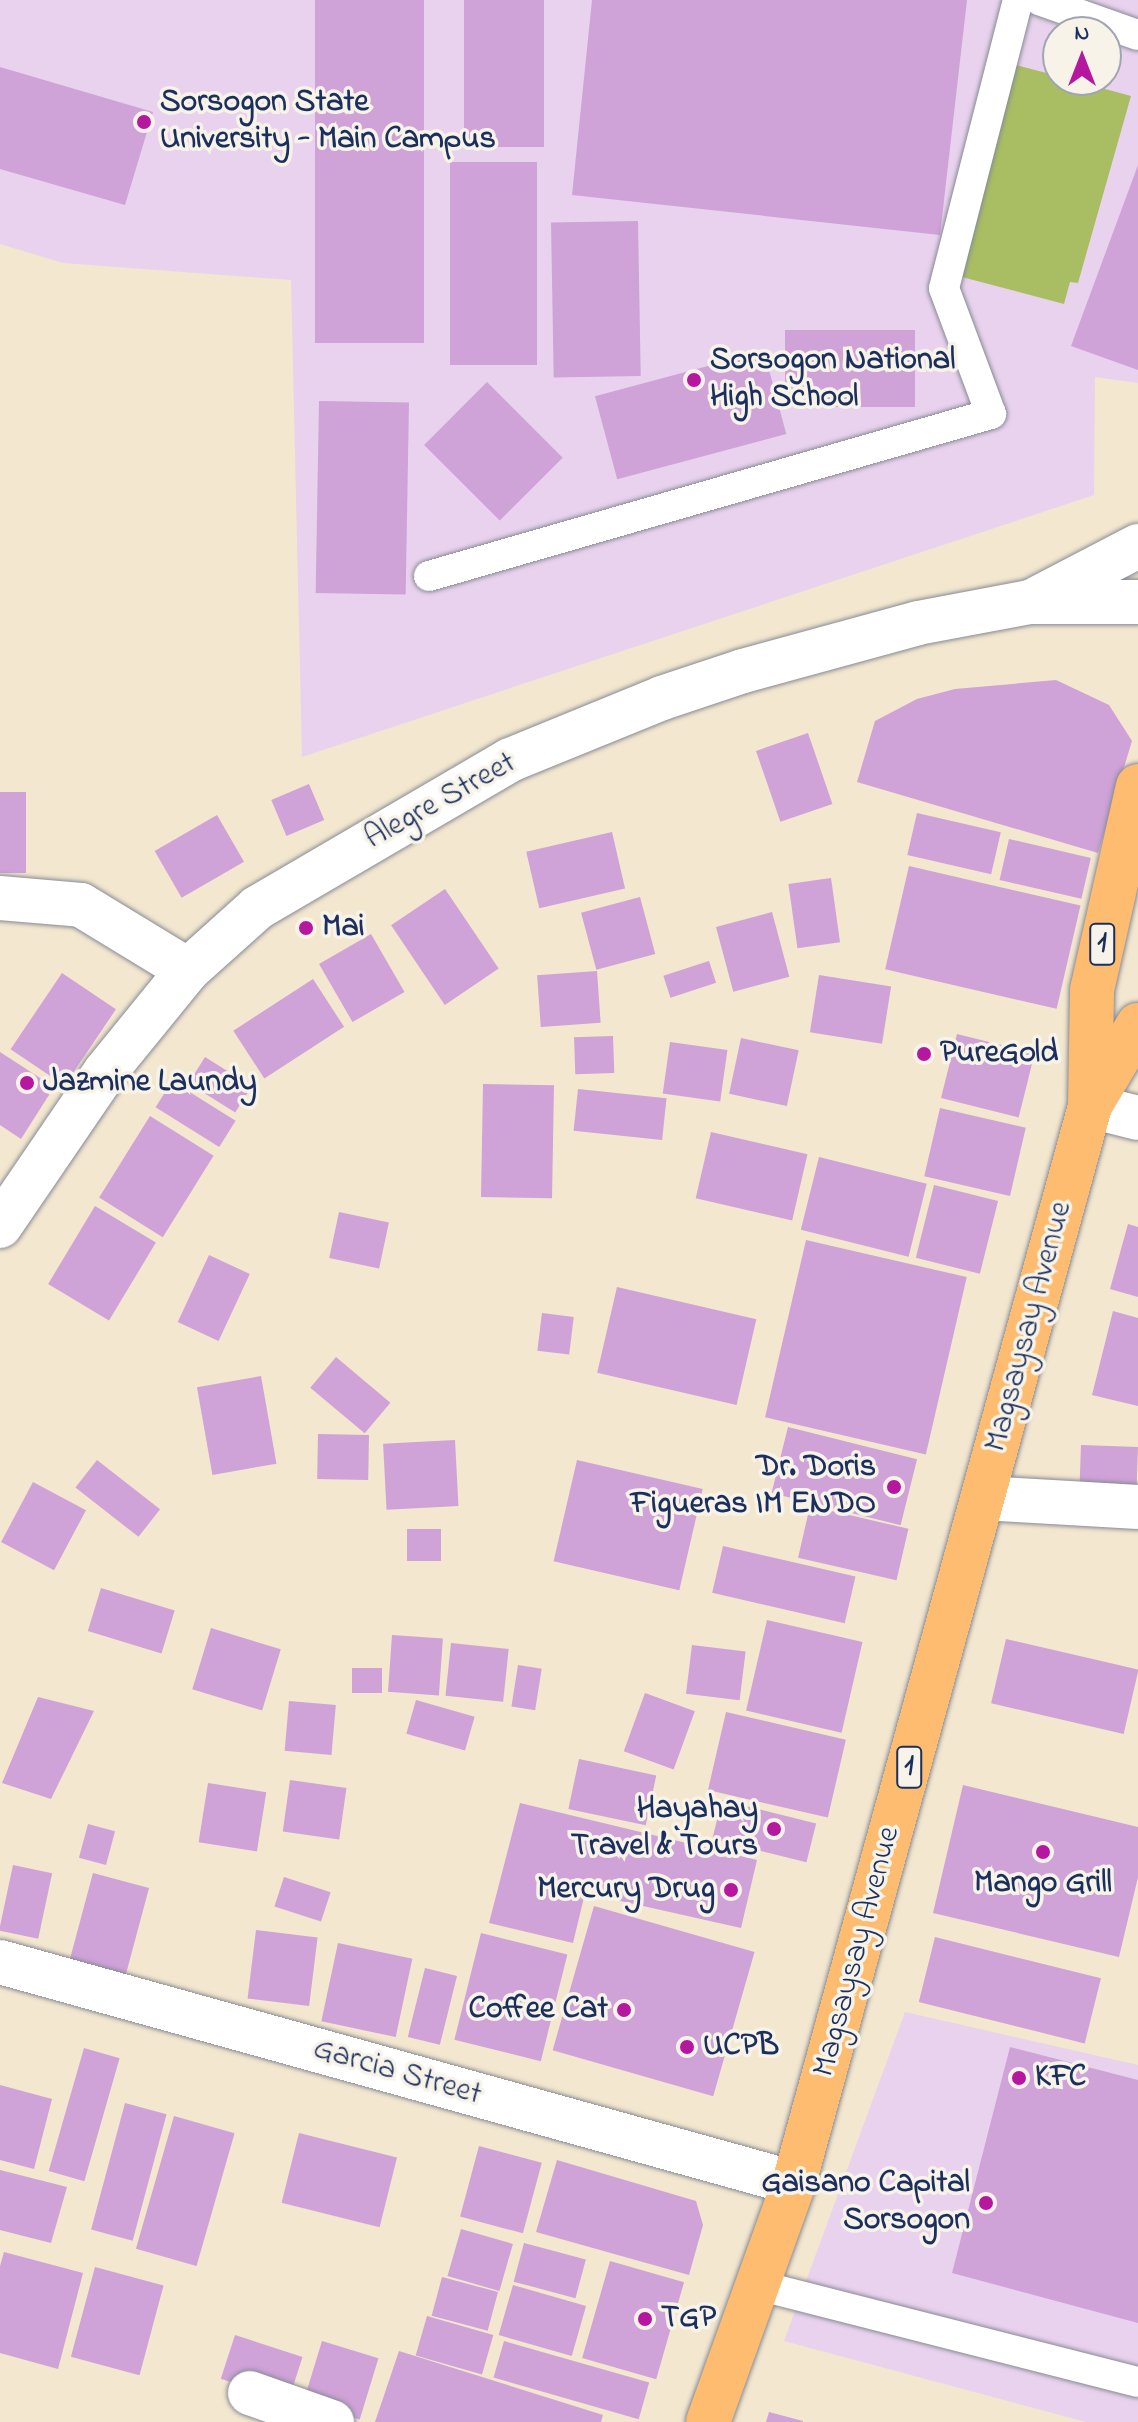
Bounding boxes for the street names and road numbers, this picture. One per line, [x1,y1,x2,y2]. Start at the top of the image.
street label: Alegre Street [359,745,523,859]
road number: 1 [1088,918,1116,970]
street label: Magsaysay Avenue [978,1198,1082,1456]
road number: 1 [895,1741,923,1793]
street label: Magsaysay Avenue [806,1823,910,2081]
street label: Garcia Street [308,2031,486,2115]

